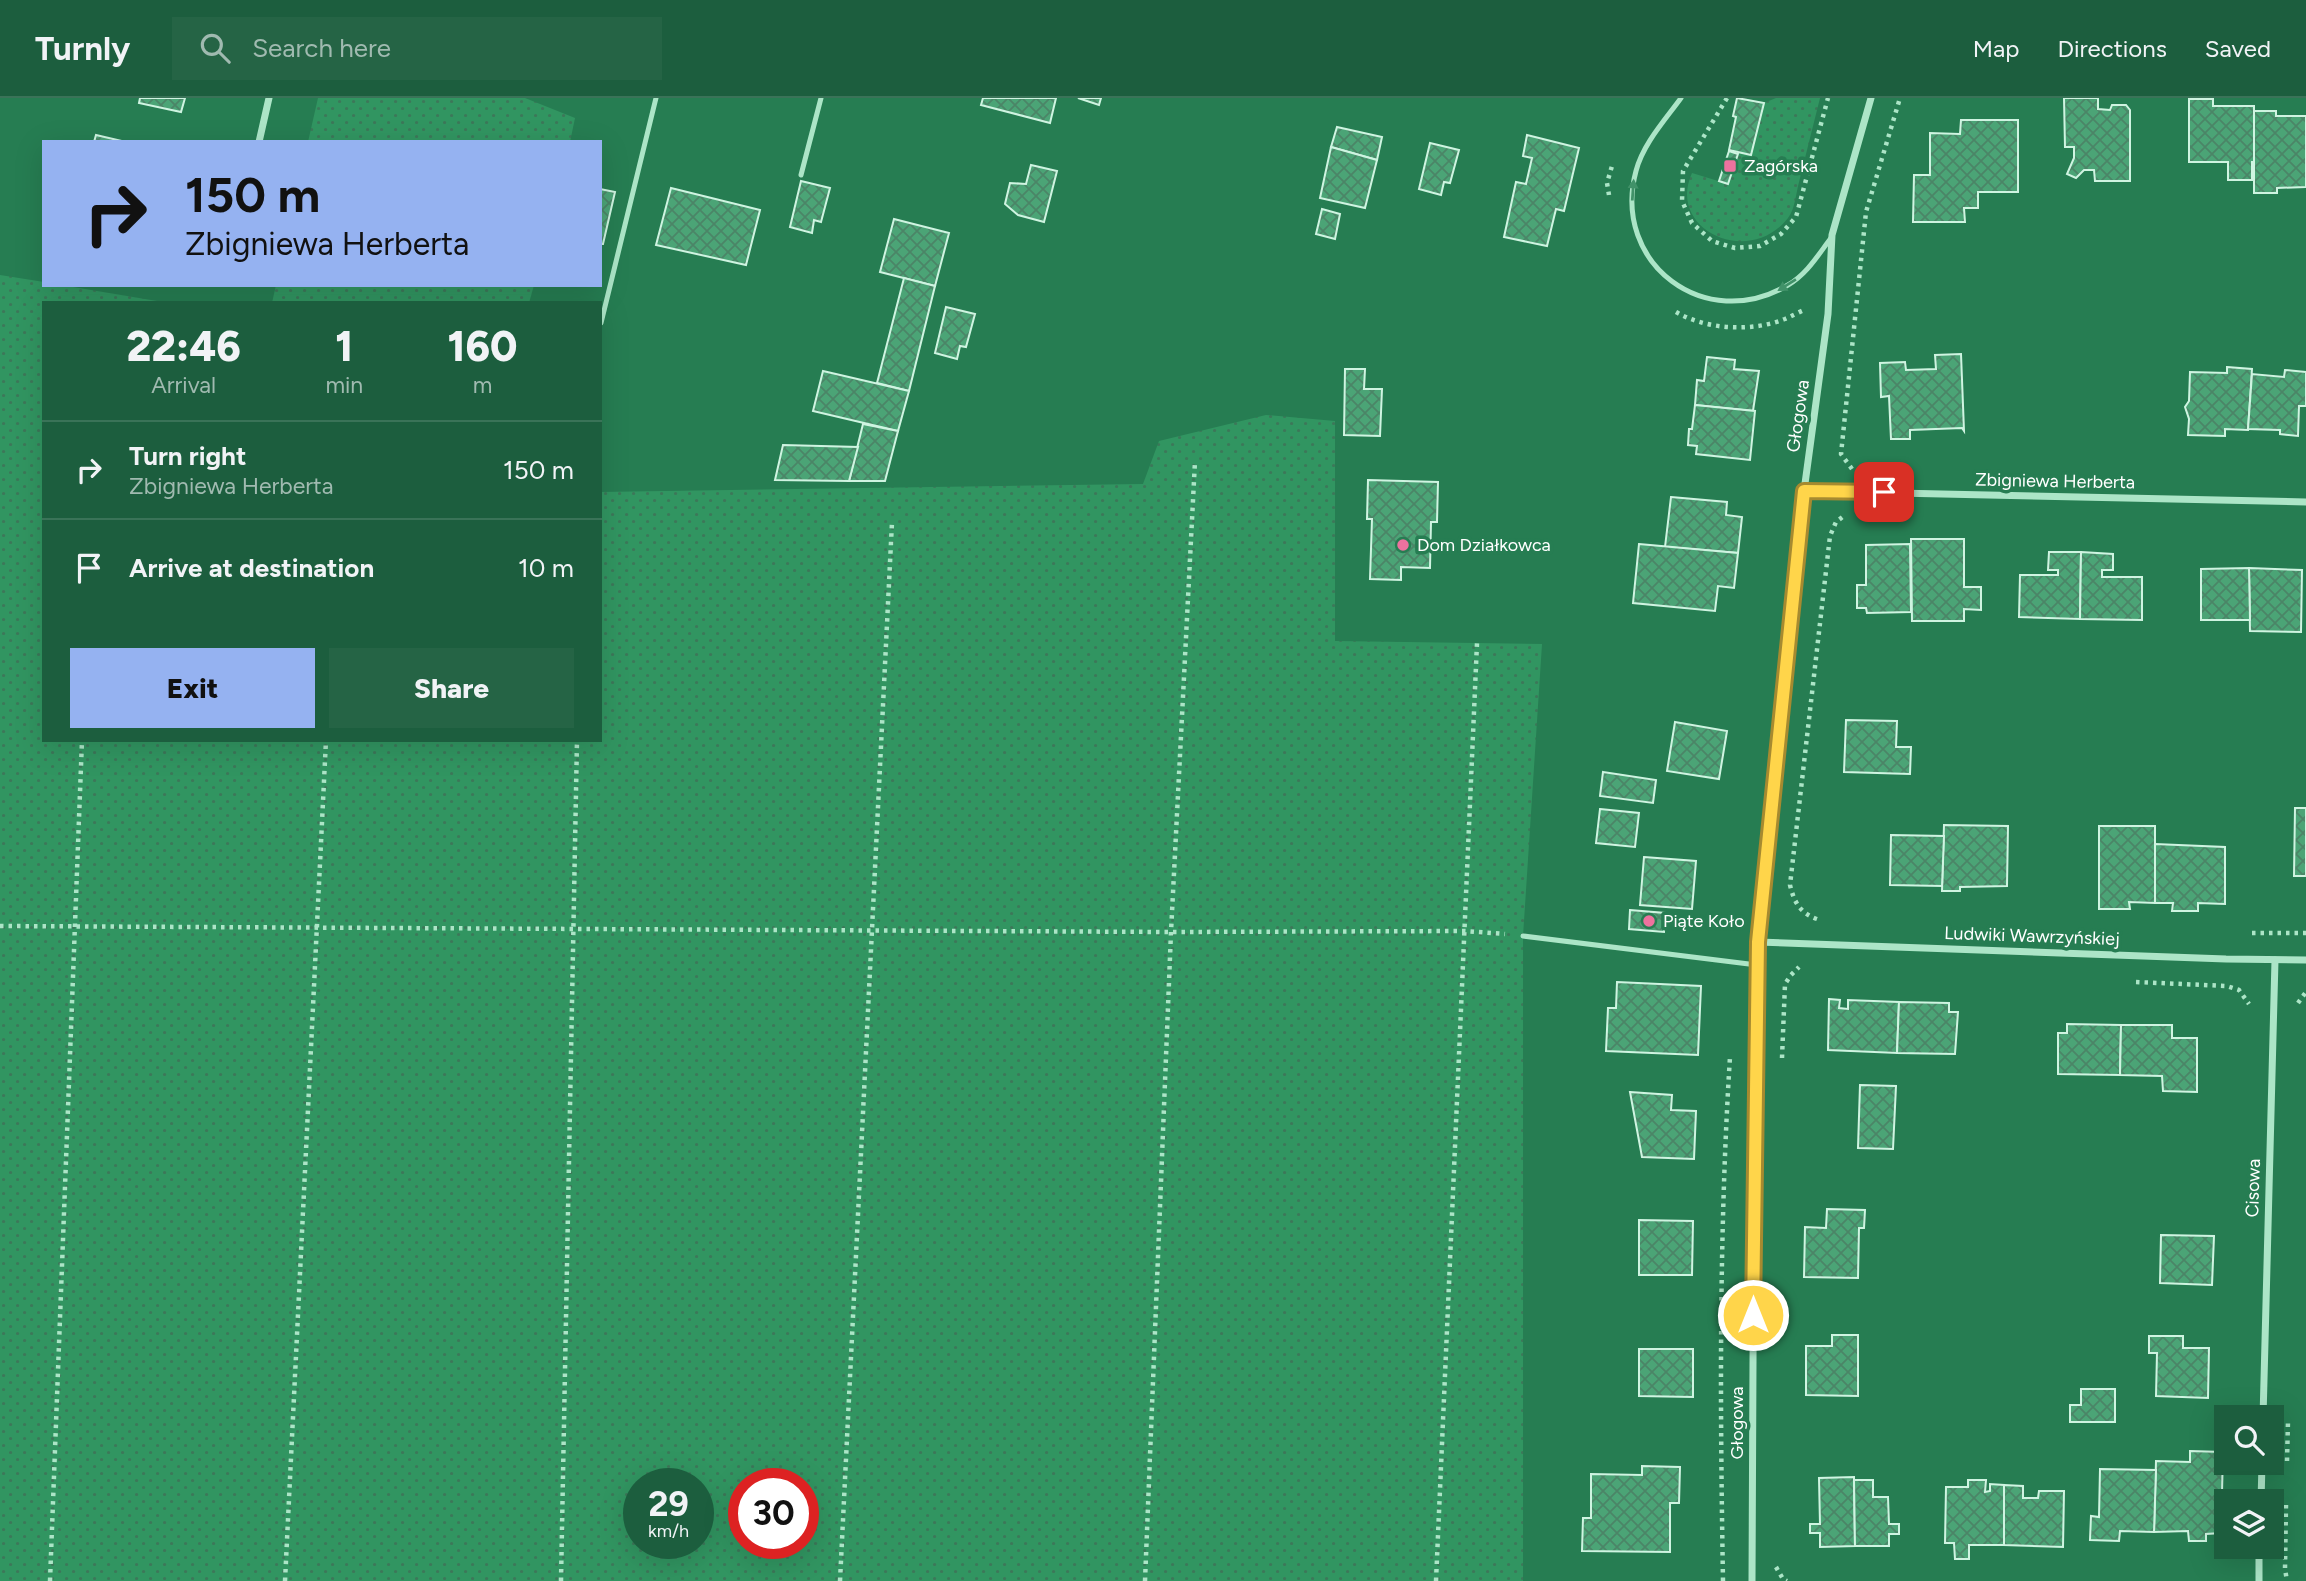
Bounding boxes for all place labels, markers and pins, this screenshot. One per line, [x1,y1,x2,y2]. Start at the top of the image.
place label: Zagórska [1744,155,1818,177]
marker: Zagórska [1722,158,1738,174]
pin [1854,462,1914,522]
place label: Dom Działkowca [1417,534,1551,556]
marker: Dom Działkowca [1395,537,1411,553]
place label: Piąte Koło [1663,910,1745,932]
marker: Piąte Koło [1641,913,1657,929]

